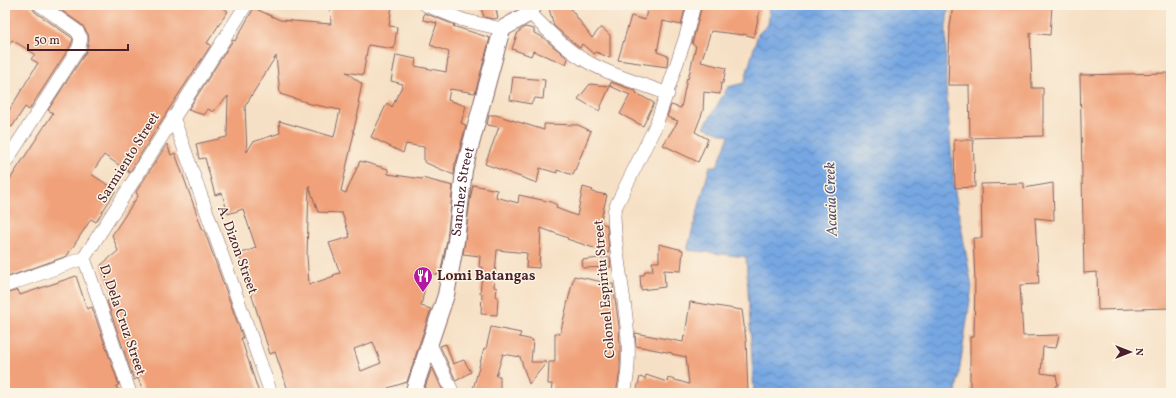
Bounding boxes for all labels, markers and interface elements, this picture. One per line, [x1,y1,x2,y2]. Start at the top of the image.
scale bar [28,26,128,52]
text: 50 m [34,33,60,49]
street label: Sarmiento Street [93,109,165,207]
street label: Sanchez Street [447,145,479,238]
water label: Acacia Creek [820,161,844,237]
street label: A. Dizon Street [212,203,262,297]
street label: Colonel Espiritu Street [589,219,621,359]
street label: D. Dela Cruz Street [94,262,150,378]
restaurant icon: Lomi Batangas [412,265,434,293]
place label: Lomi Batangas [437,267,535,286]
north arrow [1110,332,1150,372]
text: N [1131,348,1146,356]

